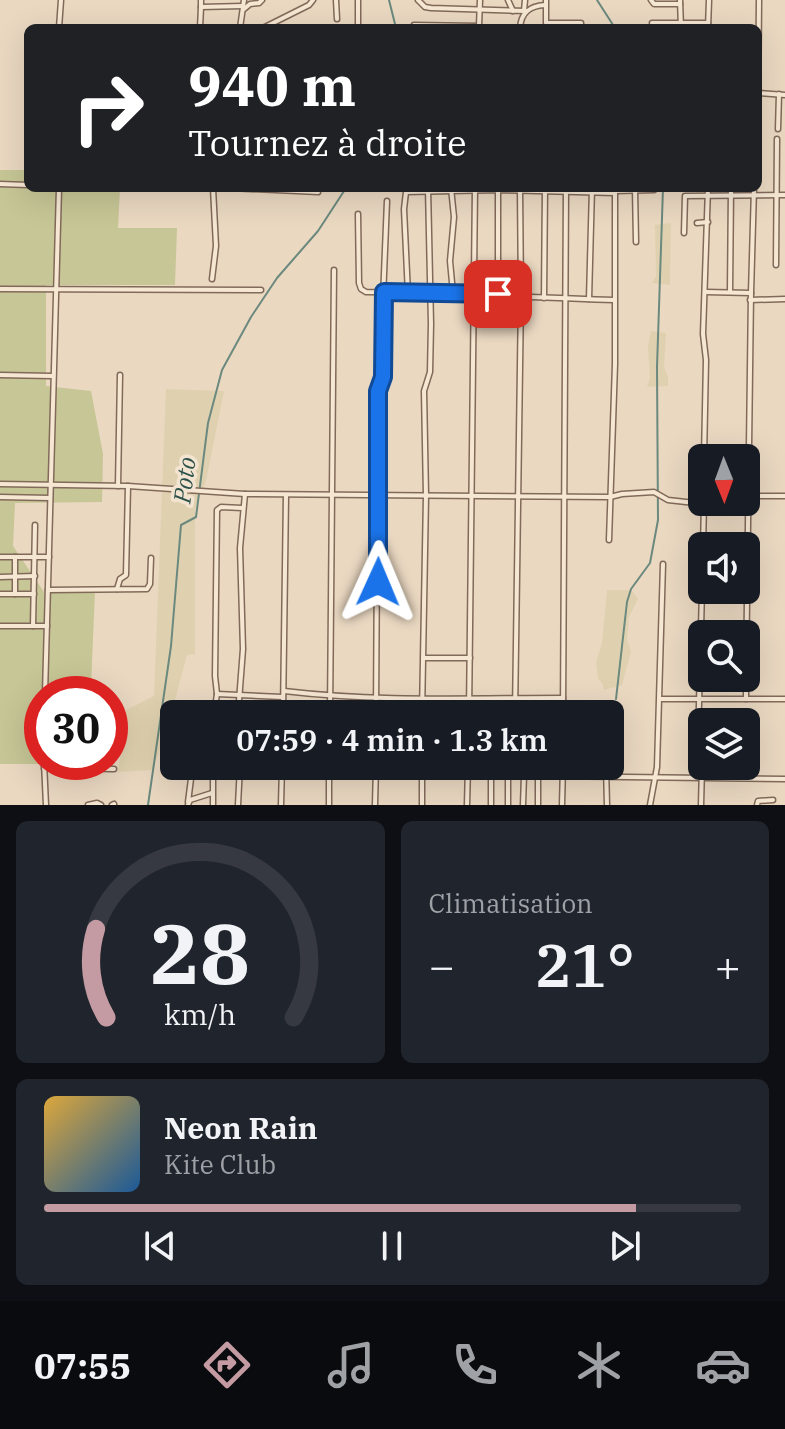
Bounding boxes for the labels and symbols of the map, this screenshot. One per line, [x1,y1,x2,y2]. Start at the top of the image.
pin [464,260,532,328]
north arrow [688,444,760,516]
water label: Poto [165,455,203,506]
position arrow [336,540,420,624]
speed limit sign: 30 [24,676,128,780]

